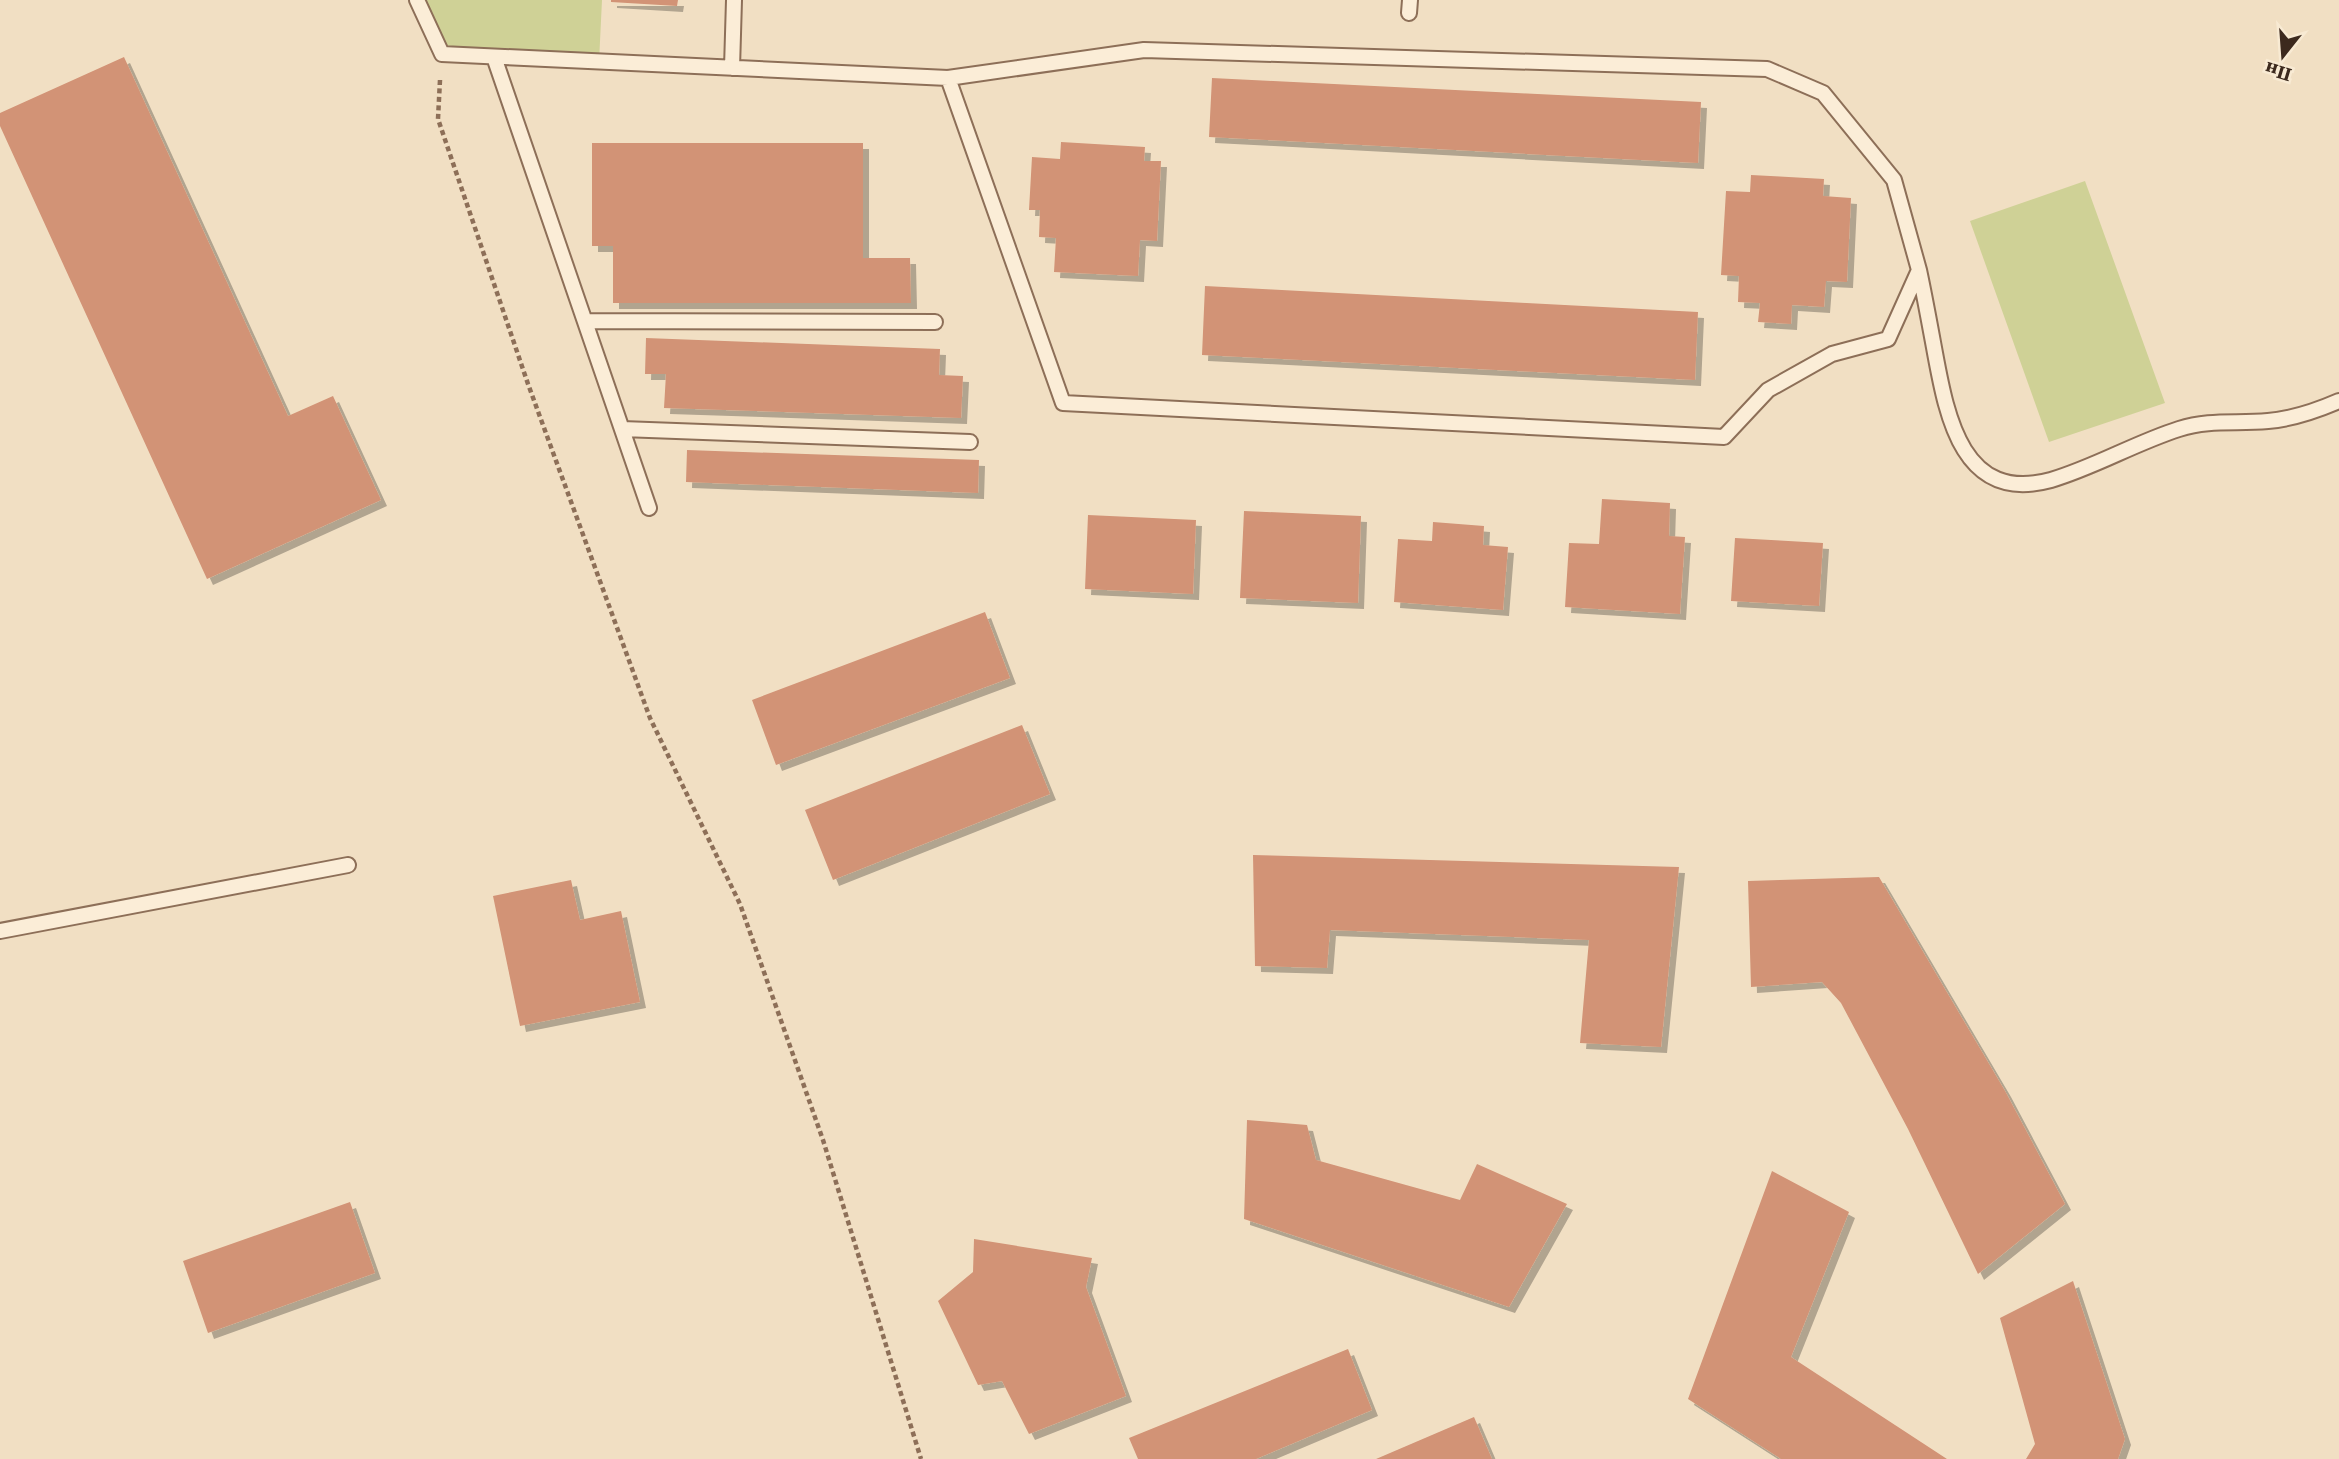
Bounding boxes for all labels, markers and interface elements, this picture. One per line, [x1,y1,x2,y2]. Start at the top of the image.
north arrow [2248,21,2318,91]
text: Пн [2262,56,2295,89]

